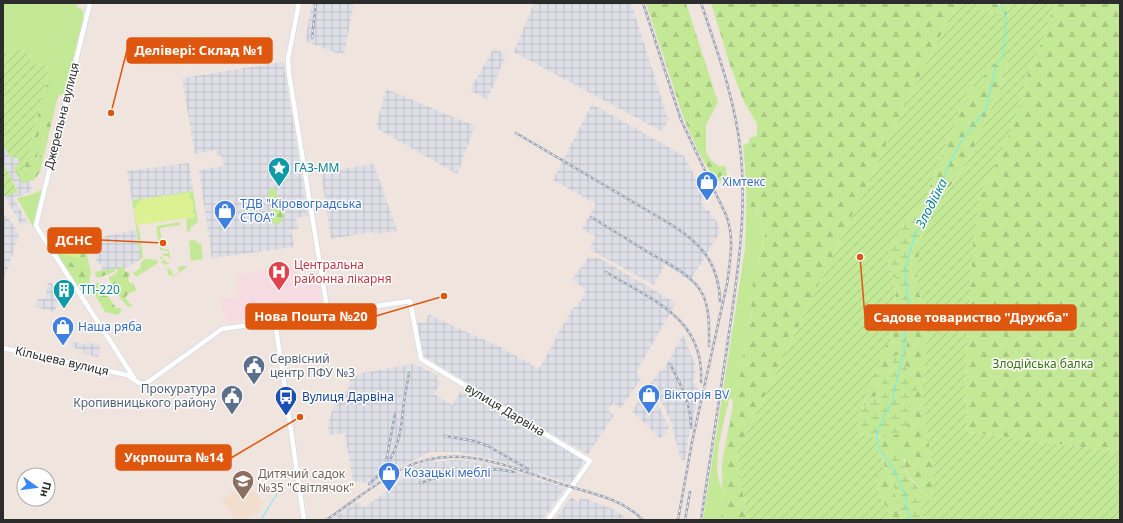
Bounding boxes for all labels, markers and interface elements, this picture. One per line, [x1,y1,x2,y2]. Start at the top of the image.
callout: Делівері: Склад №1 [127,38,272,63]
text: Делівері: Склад №1 [134,41,264,59]
street label: Джерельна вулиця [40,61,83,171]
place icon: ГАЗ-ММ [266,155,292,188]
place label: ГАЗ-ММ [294,159,339,176]
shop icon: Хімтекс [694,169,720,202]
place label: Хімтекс [722,173,766,190]
water label: Злодійка [910,175,951,232]
place label: ТДВ "Кіровоградська СТОА" [240,195,362,226]
shop icon: ТДВ "Кіровоградська СТОА" [212,198,238,231]
callout: ДСНС [48,228,101,253]
text: ДСНС [56,231,92,249]
place label: Центральна районна лікарня [294,256,392,287]
hospital icon: Центральна районна лікарня [266,259,292,292]
building icon: ТП-220 [51,277,77,310]
place label: ТП-220 [80,281,120,298]
callout: Нова Пошта №20 [246,304,376,329]
callout: Садове товариство "Дружба" [865,305,1076,330]
text: Нова Пошта №20 [254,307,368,325]
text: Садове товариство "Дружба" [874,308,1068,326]
shop icon: Наша ряба [50,314,76,347]
place label: Наша ряба [78,318,142,335]
street label: Кільцева вулиця [14,341,111,380]
place label: Сервісний центр ПФУ №3 [270,350,355,381]
public building icon: Сервісний центр ПФУ №3 [241,353,267,386]
park label: Злодійська балка [993,355,1093,372]
street label: вулиця Дарвіна [462,379,548,440]
place label: Прокуратура Кропивницького району [73,380,217,411]
shop icon: Вікторія BV [636,382,662,415]
public building icon: Прокуратура Кропивницького району [219,383,245,416]
bus stop icon: Вулиця Дарвіна [273,384,299,417]
place label: Вікторія BV [664,386,730,403]
place label: Вулиця Дарвіна [302,388,394,405]
callout: Укрпошта №14 [116,445,231,470]
text: Укрпошта №14 [124,448,224,466]
shop icon: Козацькі меблі [376,460,402,493]
place label: Козацькі меблі [404,464,491,481]
place label: Дитячий садок №35 "Світлячок" [258,465,354,496]
north arrow [16,467,56,507]
school or university icon: Дитячий садок №35 "Світлячок" [230,468,256,501]
text: Пн [37,480,55,499]

